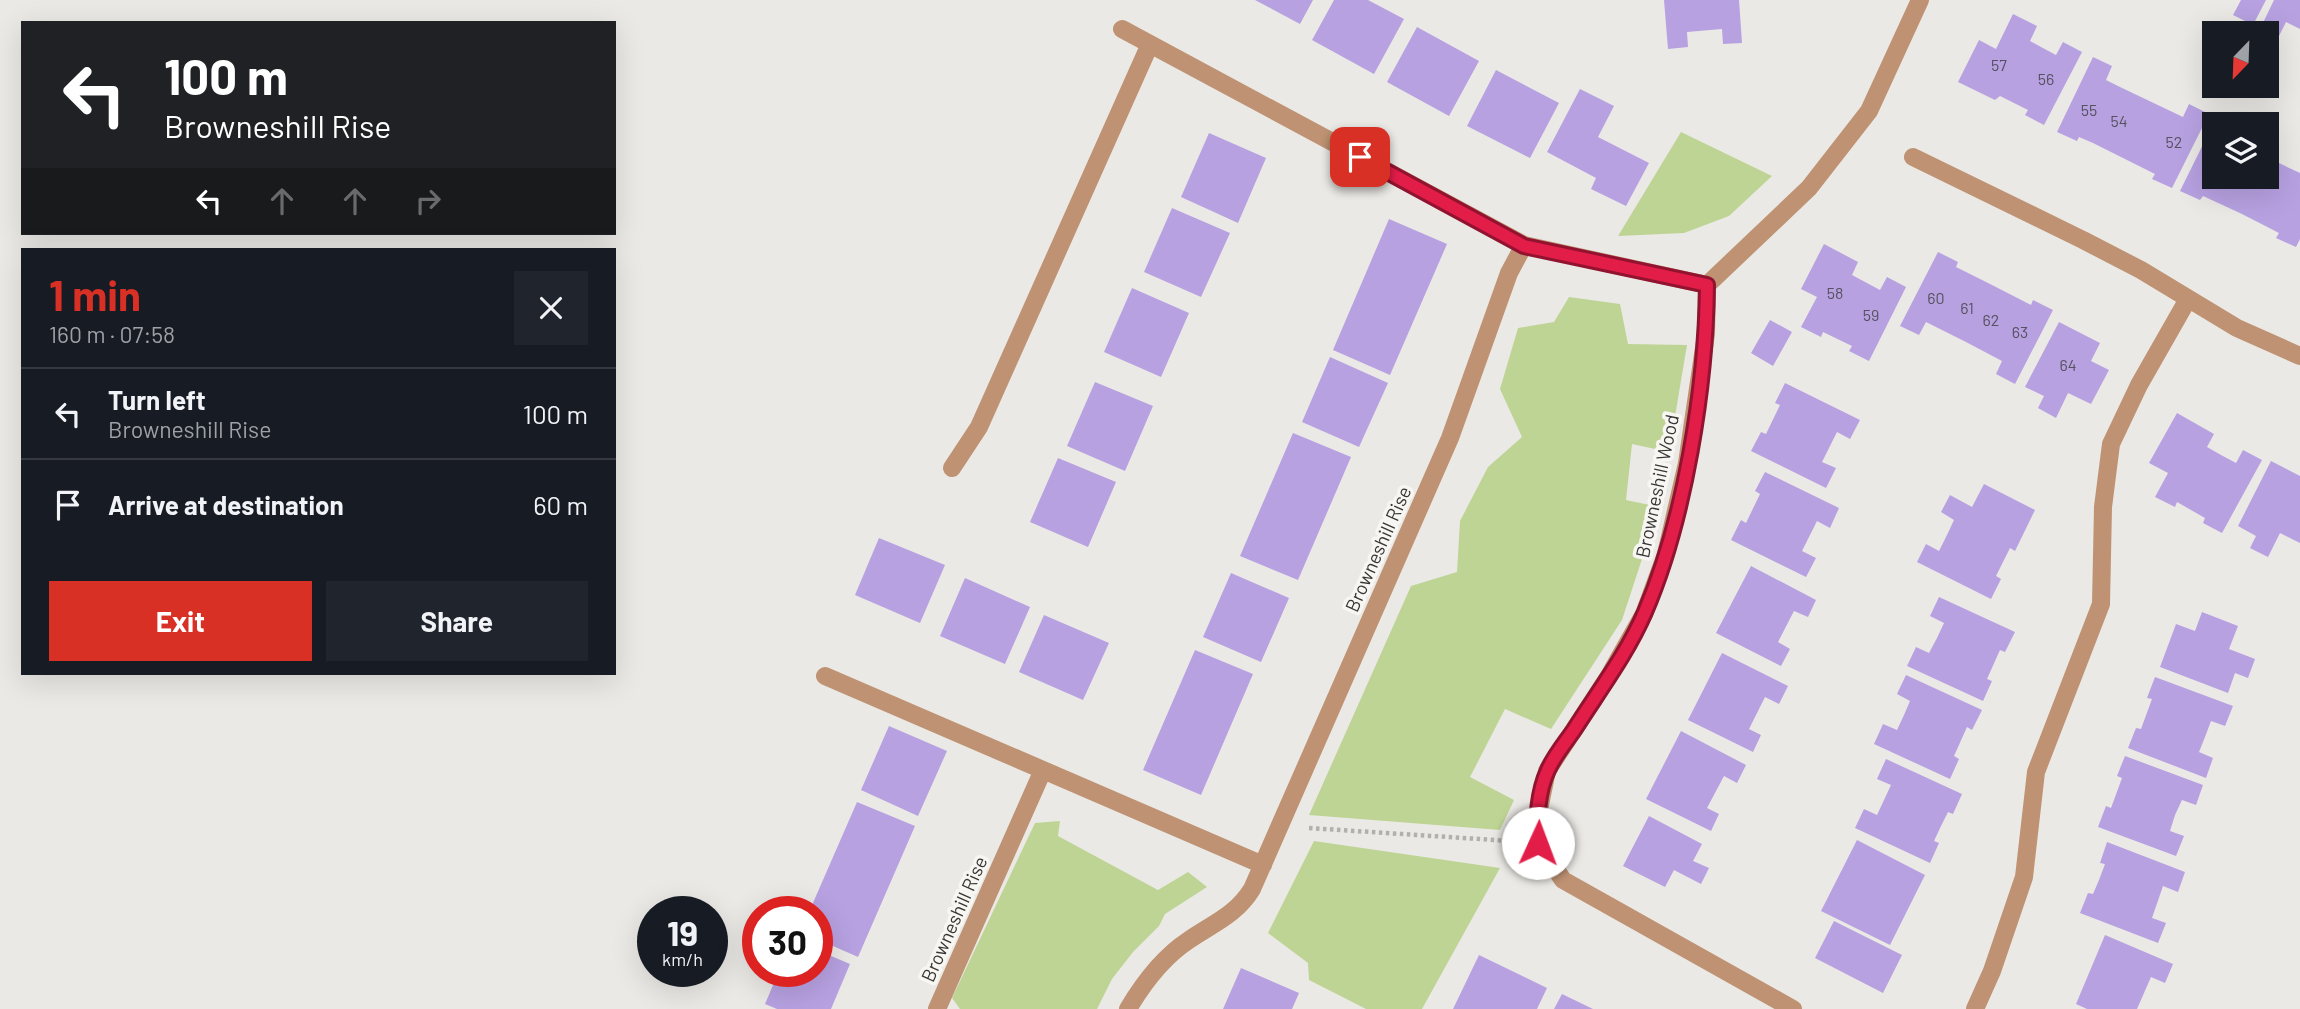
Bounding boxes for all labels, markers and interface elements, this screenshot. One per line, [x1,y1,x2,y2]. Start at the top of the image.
north arrow [2202,21,2278,98]
map controls [2202,21,2279,189]
text: 100 m [164,46,288,105]
icon: left [49,49,140,140]
house number: 57 [1991,55,2007,74]
house number: 56 [2038,69,2054,88]
house number: 55 [2081,100,2097,119]
text: Browneshill Rise [164,106,391,144]
house number: 54 [2110,111,2128,130]
button: layers [2202,112,2279,189]
pin [1330,127,1390,187]
house number: 52 [2166,132,2182,151]
icon: arrive [1341,138,1379,176]
icon: left [190,182,228,220]
icon: ahead [263,182,301,220]
icon: ahead [336,182,374,220]
icon: right [409,182,447,220]
text: 1 min [49,269,141,319]
button: close [514,271,588,345]
house number: 58 [1827,283,1843,302]
house number: 60 [1927,288,1945,307]
house number: 61 [1960,298,1974,317]
house number: 59 [1863,305,1879,324]
house number: 62 [1983,310,1999,329]
text: 160 m · 07:58 [49,320,175,348]
house number: 63 [2012,322,2028,341]
house number: 64 [2059,355,2077,374]
text: Turn left [108,384,206,415]
icon: left [49,395,87,433]
text: 100 m [523,398,588,429]
street label: Browneshill Wood [1630,412,1683,560]
text: Browneshill Rise [108,415,271,443]
street label: Browneshill Rise [1340,482,1416,615]
icon: arrive [49,486,87,524]
text: Arrive at destination [108,489,344,520]
text: 60 m [533,489,588,520]
button: Exit [49,581,312,661]
button: Share [326,581,588,661]
position arrow [1501,806,1575,880]
street label: Browneshill Rise [916,852,992,985]
speed limit sign: 30 [742,896,833,987]
text: 19 [667,911,698,953]
text: km/h [662,948,703,970]

